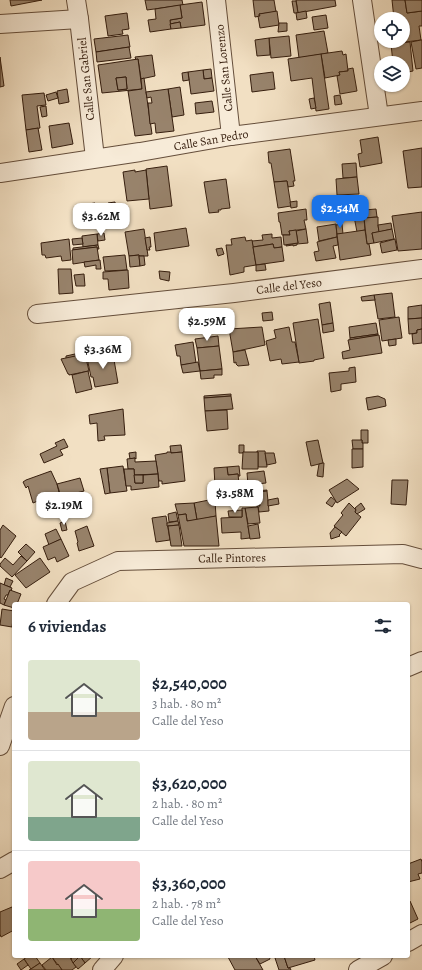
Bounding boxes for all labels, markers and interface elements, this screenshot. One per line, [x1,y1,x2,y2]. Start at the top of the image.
map controls [374,12,410,92]
button: locate [374,12,410,48]
street label: Calle San Lorenzo [211,24,237,112]
street label: Calle San Gabriel [74,37,98,121]
button: layers [374,56,410,92]
street label: Calle San Pedro [172,126,250,154]
pin: $2.54M [307,195,373,229]
text: $2.54M [321,199,359,216]
pin: $3.62M [68,203,134,237]
text: $3.62M [82,207,120,224]
street label: Calle del Yeso [255,274,323,298]
pin: $2.59M [174,308,240,342]
text: $2.59M [188,312,226,329]
pin: $3.36M [70,336,136,370]
text: $3.36M [84,340,122,357]
pin: $3.58M [202,480,268,514]
text: $3.58M [216,484,254,501]
pin: $2.19M [31,492,97,526]
text: $2.19M [45,496,83,513]
street label: Calle Pintores [198,549,266,567]
text: 6 viviendas [28,615,106,638]
icon: filters [372,615,394,637]
text: $2,540,000 [152,672,227,695]
icon: home [60,676,108,724]
text: 3 hab. · 80 m² [152,695,221,712]
text: Calle del Yeso [152,712,224,729]
text: $3,620,000 [152,772,227,795]
icon: home [60,777,108,825]
text: 2 hab. · 80 m² [152,795,222,812]
text: Calle del Yeso [152,812,224,829]
text: $3,360,000 [152,872,226,895]
icon: home [60,877,108,925]
text: 2 hab. · 78 m² [152,895,221,912]
text: Calle del Yeso [152,912,224,929]

